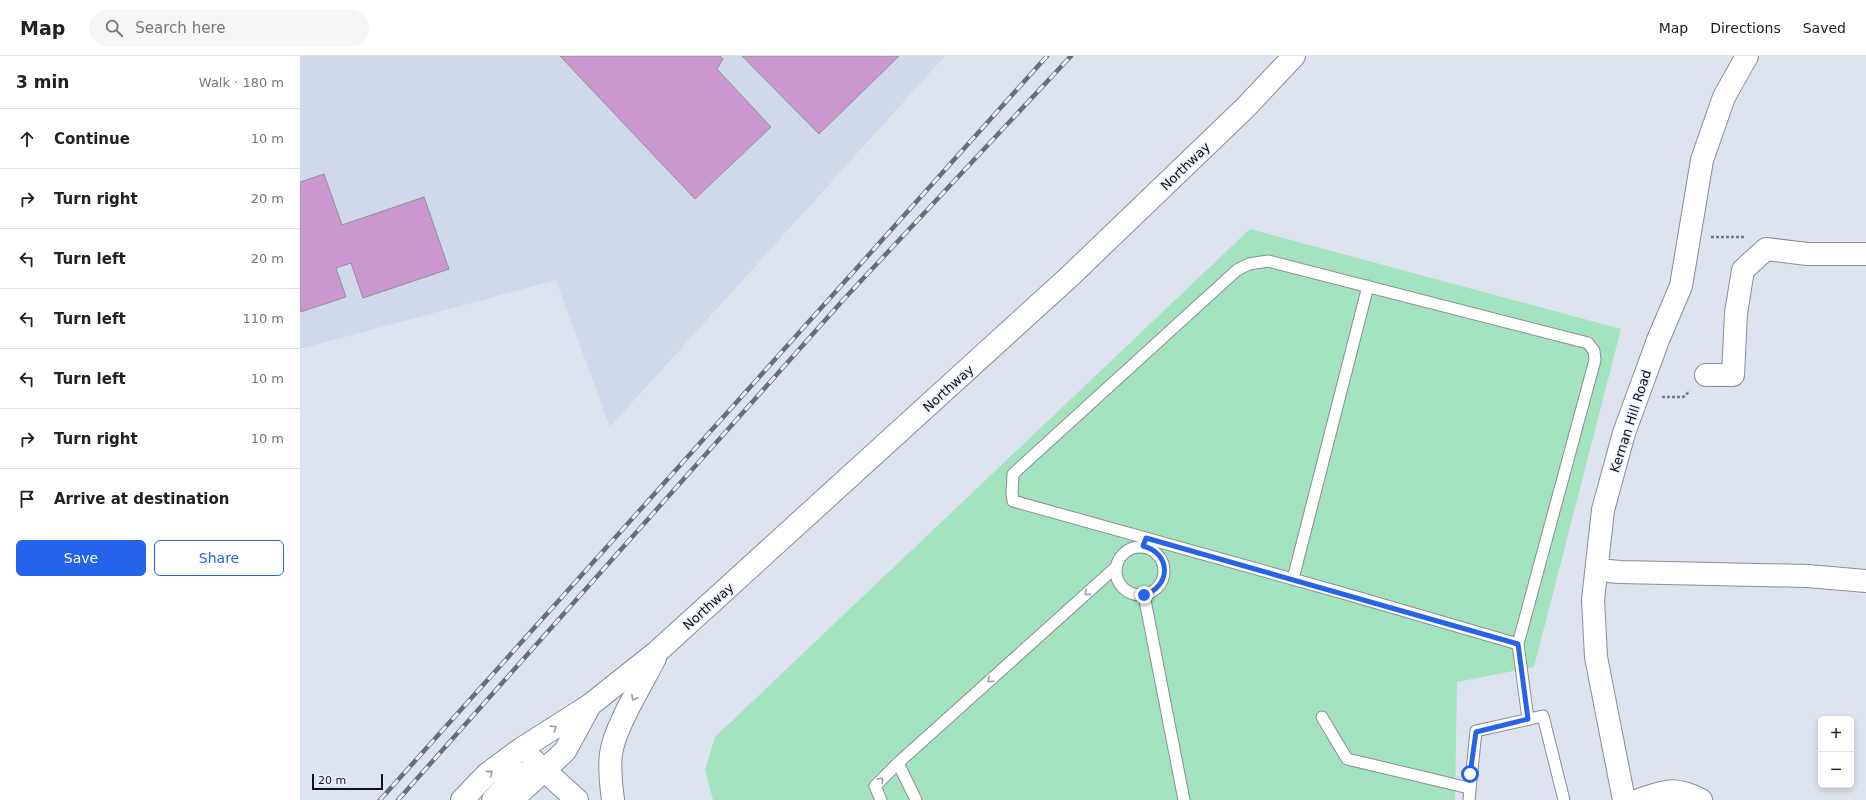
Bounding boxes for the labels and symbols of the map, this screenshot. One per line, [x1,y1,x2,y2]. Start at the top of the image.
street label: Northway [1158,139,1213,194]
street label: Northway [920,362,977,415]
street label: Kernan Hill Road [1607,368,1654,474]
street label: Northway [680,580,737,633]
route end [1135,586,1153,604]
one-way arrow [1084,589,1092,596]
one-way arrow [988,675,995,682]
one-way arrow [631,694,639,702]
one-way arrow [550,725,557,733]
route start [1461,765,1479,783]
one-way arrow [485,770,492,777]
scale bar [312,772,383,791]
one-way arrow [877,777,884,785]

